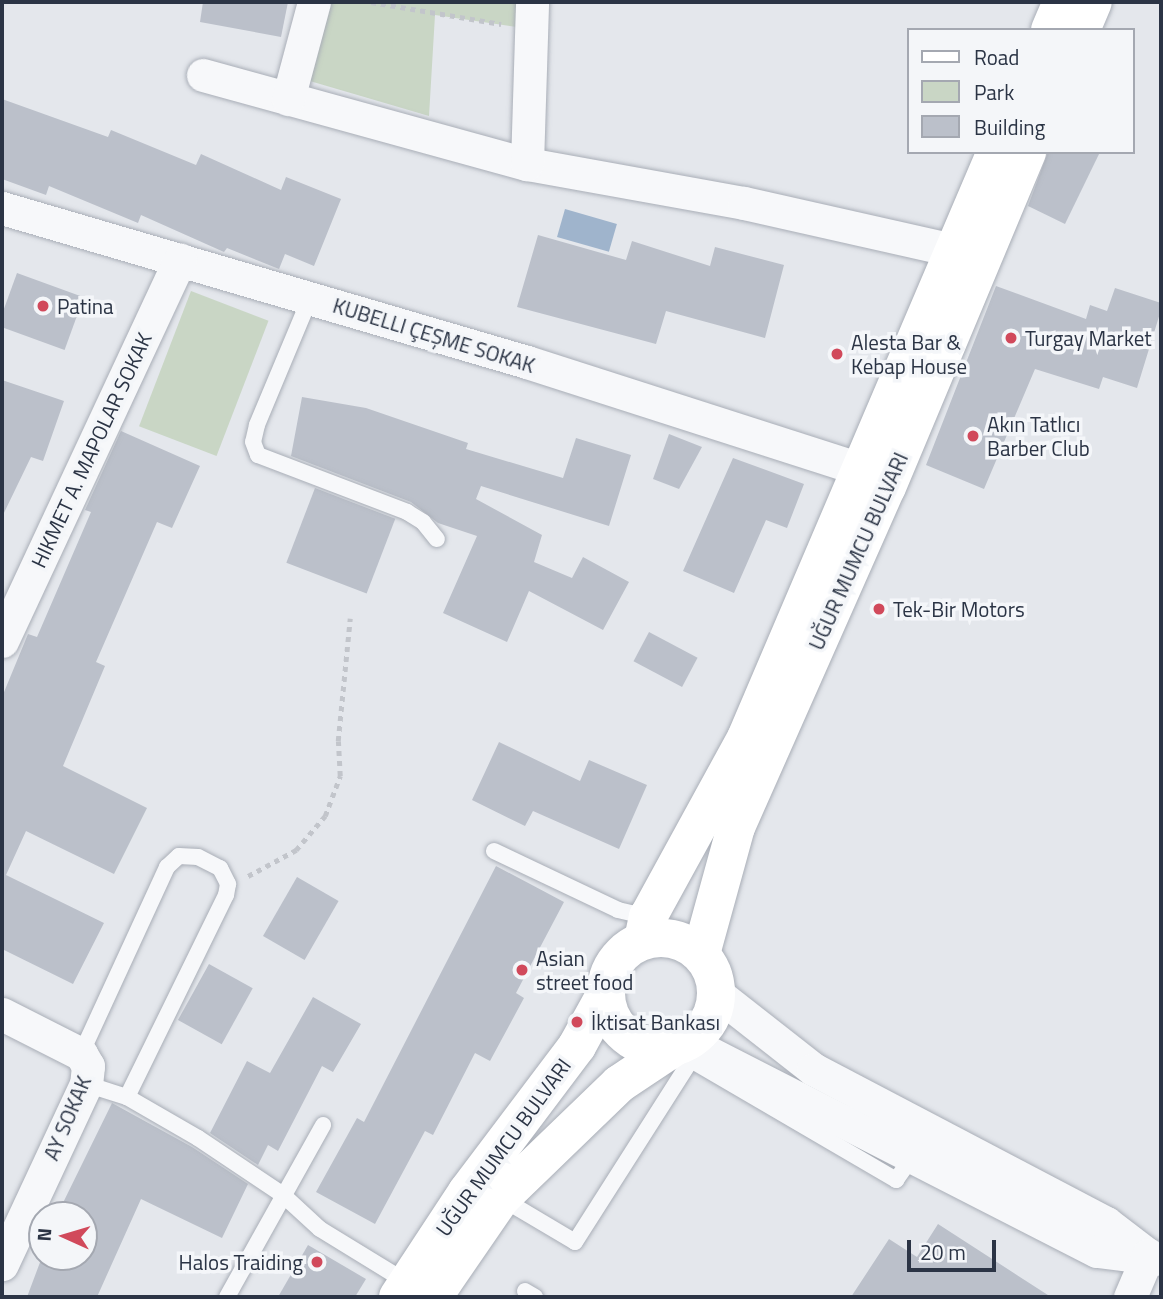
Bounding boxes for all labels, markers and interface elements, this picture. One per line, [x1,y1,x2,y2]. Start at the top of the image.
legend [908,28,1135,154]
text: Road [974,41,1019,73]
text: Park [974,76,1014,108]
text: Building [974,111,1045,143]
street label: KUBELLI ÇEŞME SOKAK [330,292,538,378]
place label: Patina [57,293,114,319]
marker: Patina [35,298,51,314]
place label: Turgay Market [1025,325,1152,351]
street label: HIKMET A. MAPOLAR SOKAK [25,329,157,571]
place label: Alesta Bar & Kebap House [851,329,967,379]
marker: Turgay Market [1003,330,1019,346]
marker: Alesta Bar & Kebap House [829,346,845,362]
place label: Akın Tatlıcı Barber Club [987,411,1090,461]
marker: Akın Tatlıcı Barber Club [965,428,981,444]
street label: UĞUR MUMCU BULVARI [803,448,913,654]
place label: Tek-Bir Motors [893,596,1025,622]
marker: Tek-Bir Motors [871,601,887,617]
place label: Asian street food [536,945,633,995]
marker: Asian street food [514,962,530,978]
place label: İktisat Bankası [591,1009,720,1035]
marker: İktisat Bankası [569,1014,585,1030]
street label: UĞUR MUMCU BULVARI [430,1053,576,1241]
street label: AY SOKAK [38,1072,96,1164]
north arrow [28,1201,98,1271]
scale bar [911,1226,1000,1270]
text: N [29,1227,58,1242]
text: 20 m [920,1236,966,1268]
place label: Halos Traiding [179,1249,303,1275]
marker: Halos Traiding [309,1254,325,1270]

